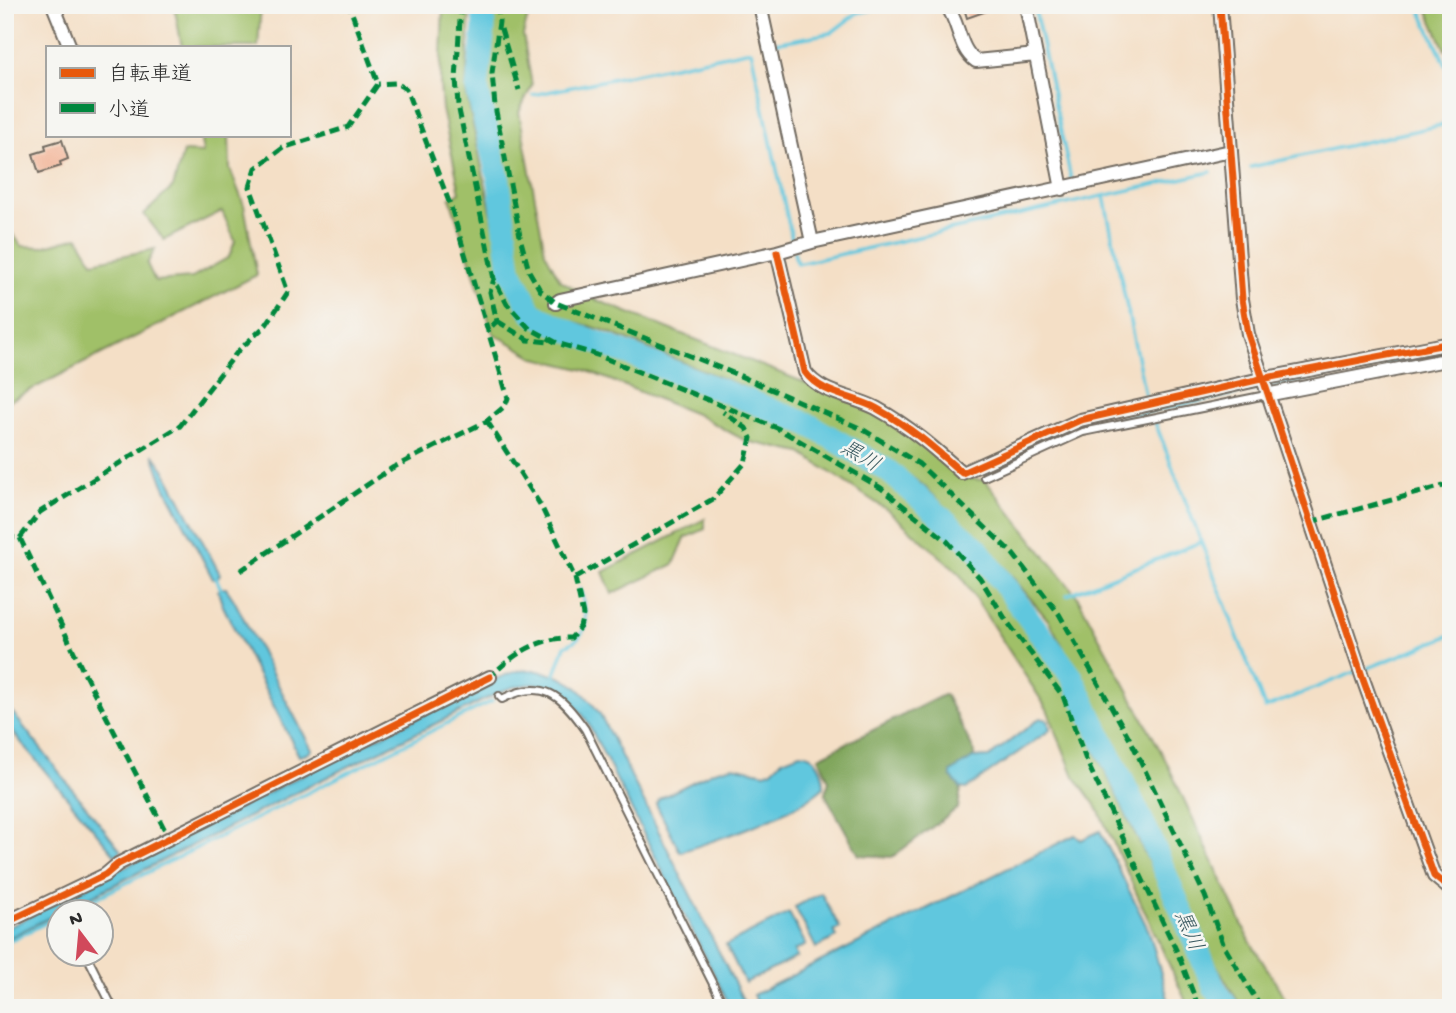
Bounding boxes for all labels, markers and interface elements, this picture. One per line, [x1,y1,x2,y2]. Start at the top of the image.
legend [46,46,290,136]
text: 自転車道 [108,62,192,89]
text: 小道 [108,99,150,125]
water label: 黒川 [835,436,884,480]
north arrow [46,898,116,968]
text: N [67,907,85,933]
water label: 黒川 [1167,907,1207,956]

